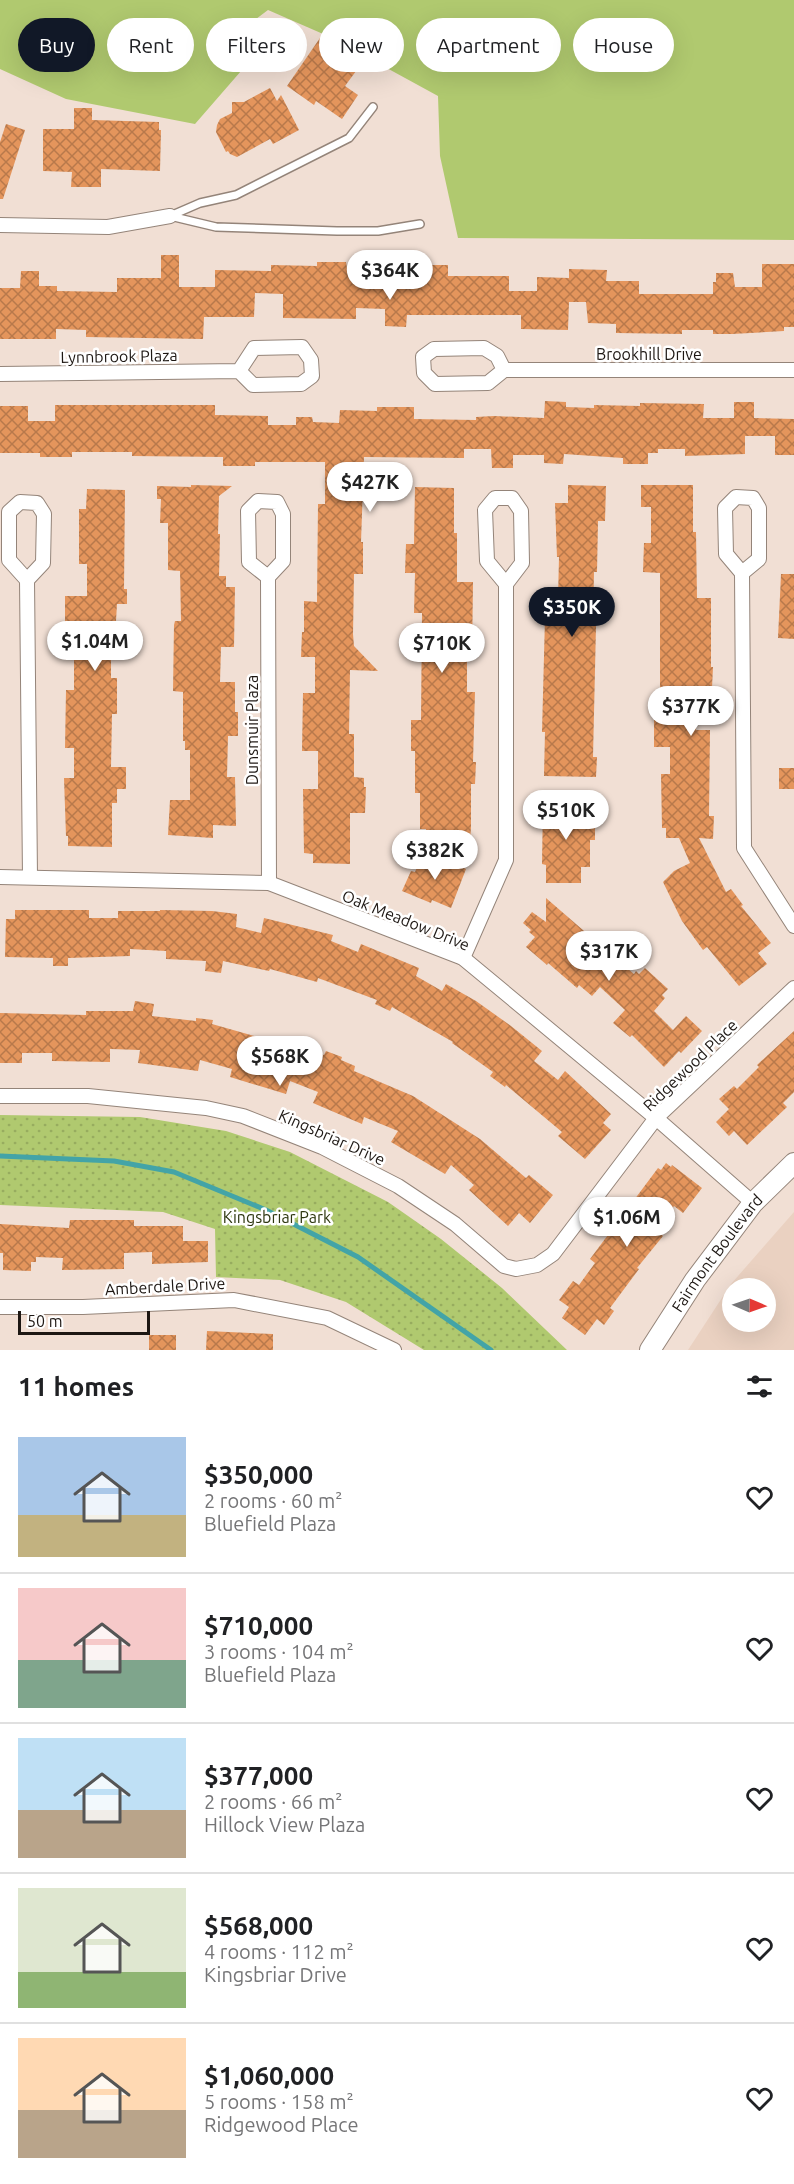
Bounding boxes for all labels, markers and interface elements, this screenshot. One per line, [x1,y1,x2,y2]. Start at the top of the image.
chip: Buy [18,18,95,72]
chip: Rent [107,18,194,72]
chip: Filters [206,18,307,72]
chip: New [319,18,404,72]
chip: Apartment [416,18,561,72]
chip: House [573,18,674,72]
pin: $364K [348,250,432,301]
text: $364K [361,258,419,281]
street label: Brookhill Drive [596,345,702,363]
street label: Lynnbrook Plaza [60,346,178,366]
pin: $427K [328,462,412,513]
text: $427K [341,470,399,493]
pin: $350K [530,587,614,638]
text: $350K [543,595,601,618]
pin: $1.04M [46,621,144,672]
pin: $710K [400,623,484,674]
text: $1.04M [61,629,129,652]
text: $710K [413,631,471,654]
street label: Dunsmuir Plaza [243,675,261,785]
pin: $377K [649,686,733,737]
text: $377K [662,694,720,717]
pin: $510K [524,790,608,841]
text: $510K [537,798,595,821]
pin: $382K [393,830,477,881]
text: $382K [406,838,464,861]
street label: Oak Meadow Drive [340,886,472,954]
pin: $317K [567,931,651,982]
text: $317K [580,939,638,962]
street label: Ridgewood Place [639,1016,741,1114]
pin: $568K [238,1036,322,1087]
text: $568K [251,1044,309,1067]
street label: Kingsbriar Drive [276,1106,388,1168]
street label: Fairmont Boulevard [668,1190,766,1315]
pin: $1.06M [578,1197,676,1248]
text: $1.06M [593,1205,661,1228]
park label: Kingsbriar Park [223,1208,331,1226]
street label: Amberdale Drive [104,1274,226,1298]
north arrow [722,1278,776,1332]
map controls [722,1278,776,1332]
scale bar [18,1308,150,1336]
text: 50 m [27,1312,63,1330]
icon: filters [743,1370,776,1403]
text: 11 homes [18,1372,134,1401]
text: $350,000 [204,1460,313,1489]
icon: home [66,1461,138,1533]
icon: heart [743,1481,776,1514]
text: 2 rooms · 60 m² [204,1489,342,1512]
text: Bluefield Plaza [204,1512,336,1535]
text: $710,000 [204,1611,313,1640]
icon: home [66,1612,138,1684]
icon: heart [743,1632,776,1665]
text: 3 rooms · 104 m² [204,1640,354,1663]
text: Bluefield Plaza [204,1663,336,1686]
text: $377,000 [204,1761,313,1790]
icon: home [66,1762,138,1834]
icon: heart [743,1782,776,1815]
text: 2 rooms · 66 m² [204,1790,342,1813]
text: Hillock View Plaza [204,1813,365,1836]
text: $568,000 [204,1911,313,1940]
icon: home [66,1912,138,1984]
icon: heart [743,1932,776,1965]
text: 4 rooms · 112 m² [204,1940,354,1963]
text: Kingsbriar Drive [204,1963,347,1986]
text: $1,060,000 [204,2061,334,2090]
icon: home [66,2062,138,2134]
icon: heart [743,2082,776,2115]
text: 5 rooms · 158 m² [204,2090,354,2113]
text: Ridgewood Place [204,2113,359,2136]

